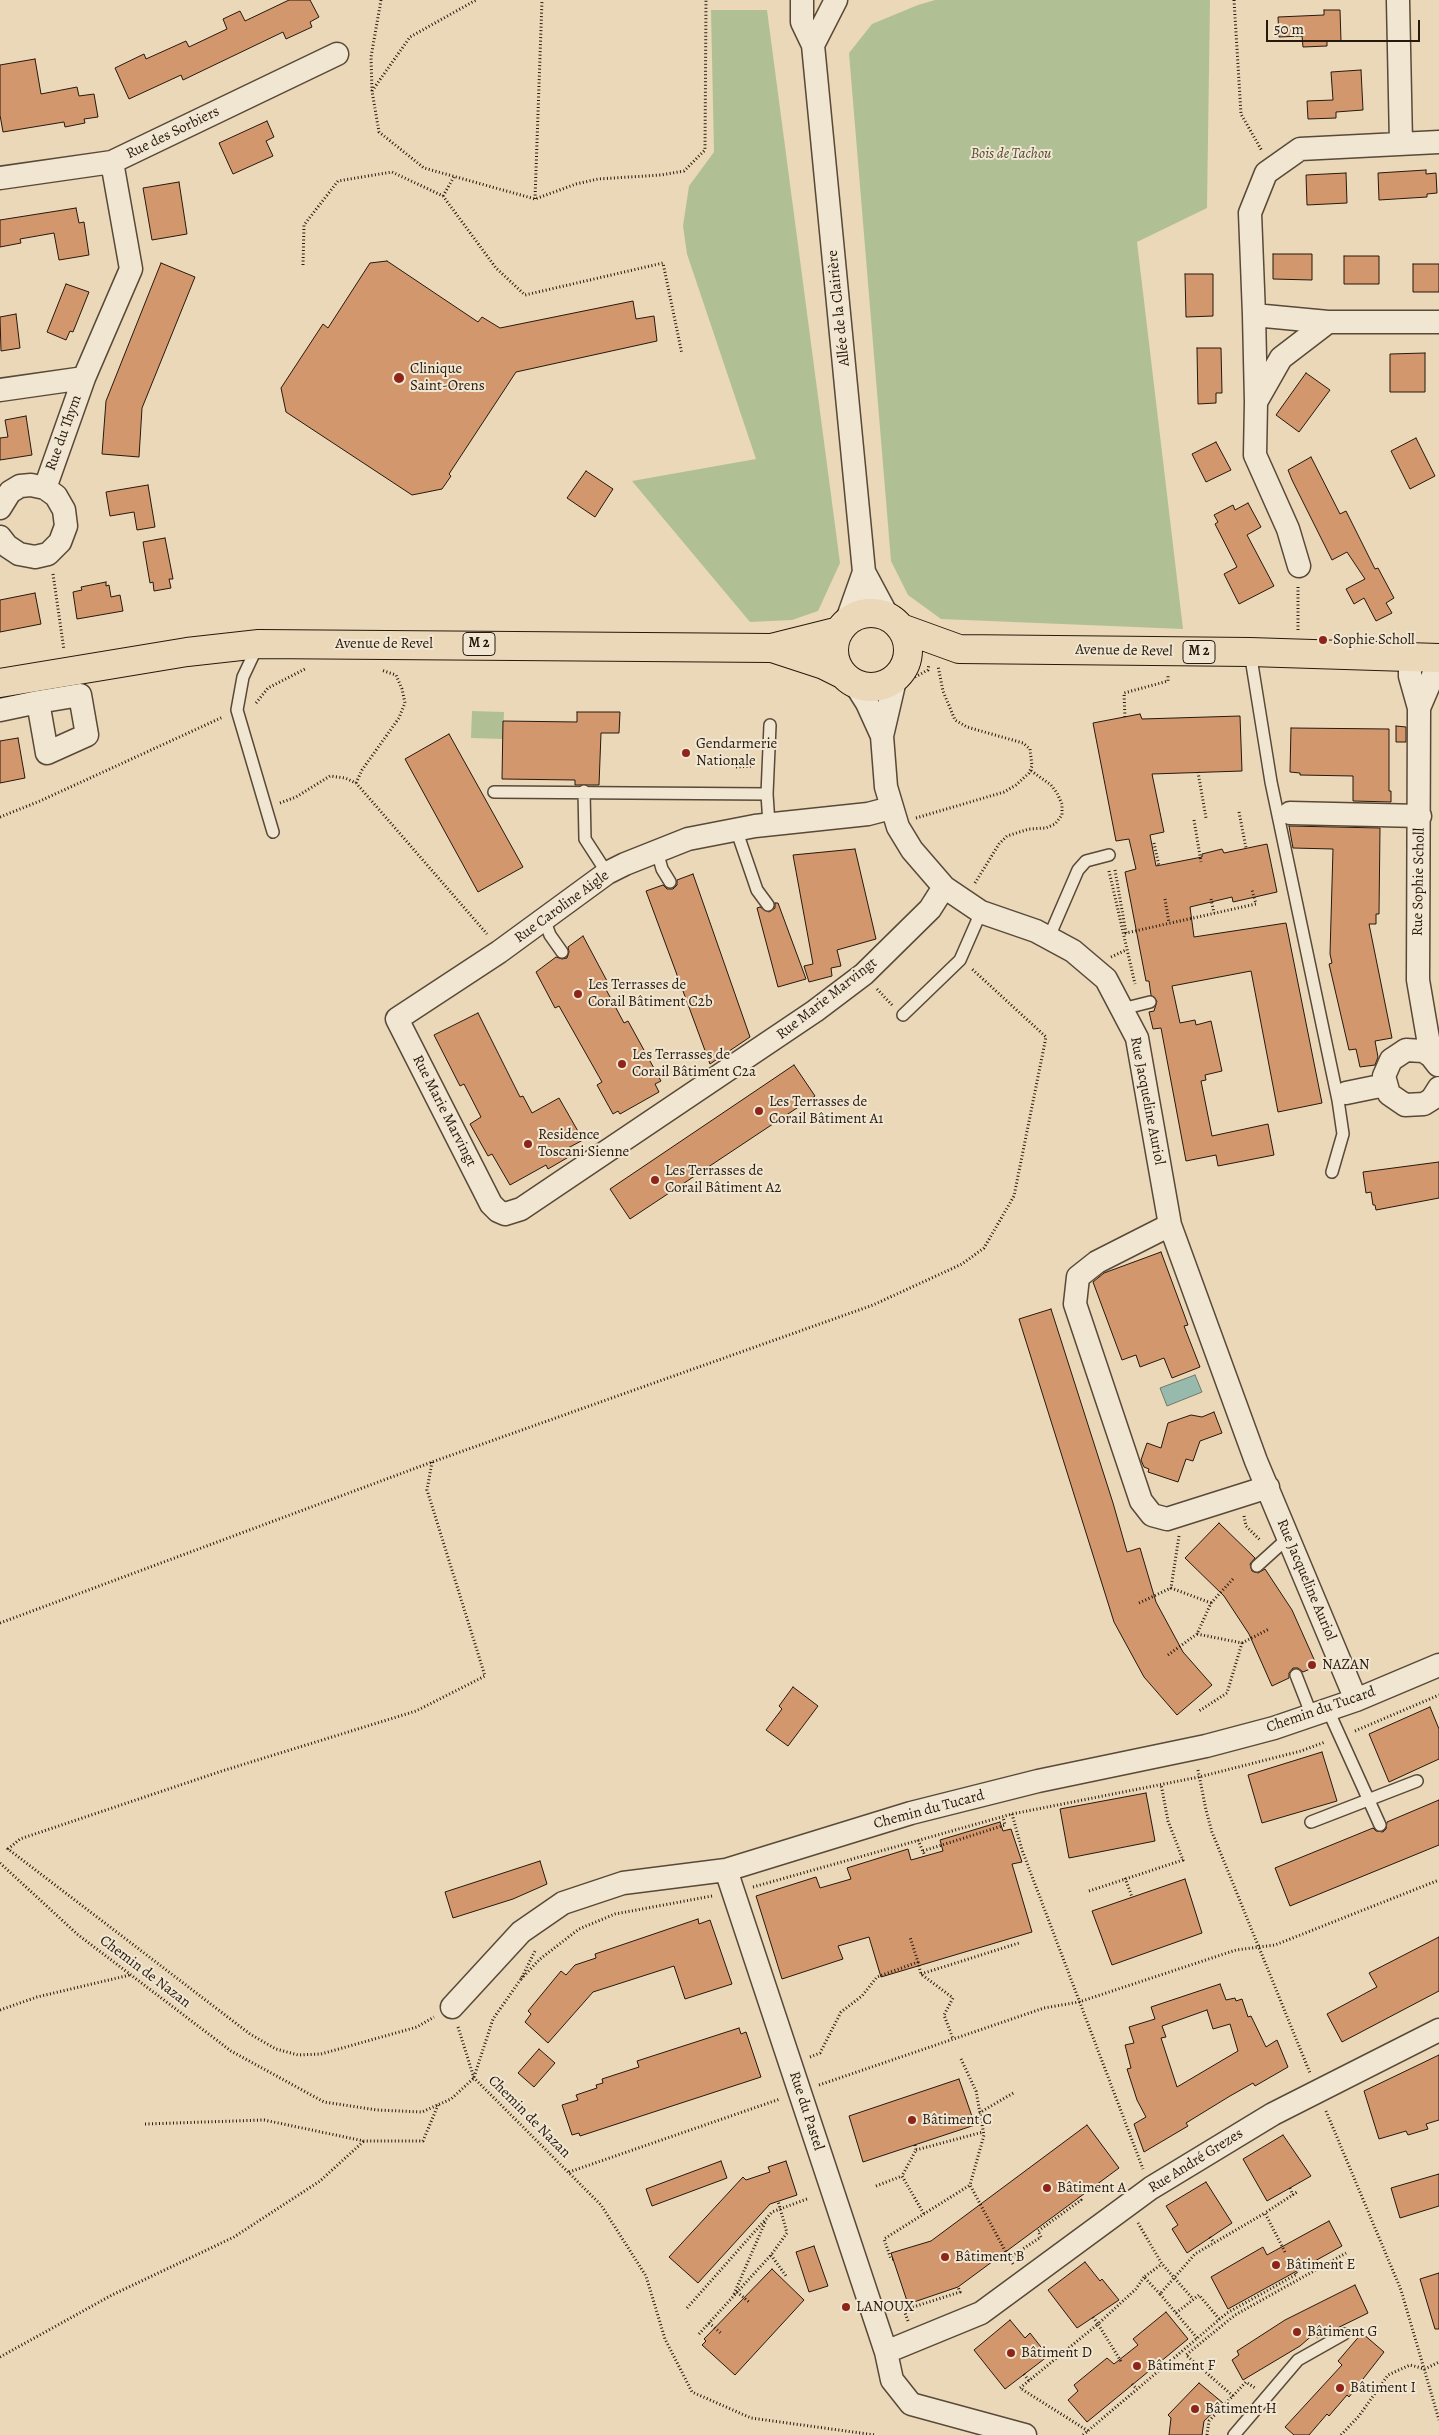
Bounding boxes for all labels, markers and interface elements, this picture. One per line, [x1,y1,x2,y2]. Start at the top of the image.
scale bar [1269,10,1423,42]
text: 50 m [1274,19,1304,39]
street label: Rue des Sorbiers [123,103,223,163]
park label: Bois de Tachou [971,145,1051,163]
street label: Allée de la Clairière [824,249,854,367]
place label: Clinique Saint-Orens [410,360,485,395]
marker: Clinique Saint-Orens [392,371,406,385]
street label: Rue du Thym [42,393,86,473]
place label: Sophie Scholl [1333,631,1415,649]
road number: M 2 [463,633,495,656]
marker: Sophie Scholl [1317,634,1329,646]
street label: Avenue de Revel [335,635,433,653]
road number: M 2 [1183,640,1215,664]
street label: Avenue de Revel [1075,641,1173,661]
place label: Gendarmerie Nationale [696,735,777,770]
marker: Gendarmerie Nationale [680,747,692,759]
street label: Rue Sophie Scholl [1409,828,1429,936]
street label: Rue Caroline Aigle [511,867,613,947]
street label: Rue Marie Marvingt [773,954,881,1044]
place label: Les Terrasses de Corail Bâtiment C2b [588,976,713,1011]
marker: Les Terrasses de Corail Bâtiment C2b [572,988,584,1000]
street label: Rue Jacqueline Auriol [1126,1035,1168,1167]
place label: Les Terrasses de Corail Bâtiment C2a [632,1046,756,1081]
street label: Rue Marie Marvingt [408,1052,480,1170]
marker: Les Terrasses de Corail Bâtiment C2a [616,1058,628,1070]
place label: Les Terrasses de Corail Bâtiment A1 [769,1093,883,1128]
marker: Les Terrasses de Corail Bâtiment A1 [753,1105,765,1117]
place label: Residence Toscani Sienne [538,1126,629,1161]
marker: Residence Toscani Sienne [522,1138,534,1150]
place label: Les Terrasses de Corail Bâtiment A2 [665,1162,781,1197]
marker: Les Terrasses de Corail Bâtiment A2 [649,1174,661,1186]
street label: Rue Jacqueline Auriol [1272,1517,1340,1643]
place label: NAZAN [1322,1656,1369,1674]
marker: NAZAN [1306,1659,1318,1671]
street label: Chemin du Tucard [1264,1683,1378,1737]
street label: Chemin du Tucard [872,1787,986,1833]
street label: Chemin de Nazan [96,1932,194,2012]
street label: Rue du Pastel [785,2069,827,2153]
street label: Chemin de Nazan [484,2072,574,2162]
place label: Bâtiment C [922,2111,992,2129]
marker: Bâtiment C [906,2114,918,2126]
street label: Rue André Grezes [1145,2125,1247,2197]
place label: Bâtiment A [1057,2179,1126,2197]
marker: Bâtiment A [1041,2182,1053,2194]
place label: Bâtiment B [955,2248,1024,2266]
marker: Bâtiment B [939,2251,951,2263]
place label: Bâtiment E [1286,2256,1355,2274]
marker: Bâtiment E [1270,2259,1282,2271]
place label: LANOUX [856,2298,914,2316]
marker: LANOUX [840,2301,852,2313]
place label: Bâtiment G [1307,2323,1377,2341]
marker: Bâtiment G [1291,2326,1303,2338]
place label: Bâtiment D [1021,2344,1092,2362]
marker: Bâtiment D [1005,2347,1017,2359]
place label: Bâtiment F [1147,2357,1215,2375]
marker: Bâtiment F [1131,2360,1143,2372]
place label: Bâtiment I [1350,2379,1416,2397]
marker: Bâtiment I [1334,2382,1346,2394]
place label: Bâtiment H [1205,2400,1277,2418]
marker: Bâtiment H [1189,2403,1201,2415]

